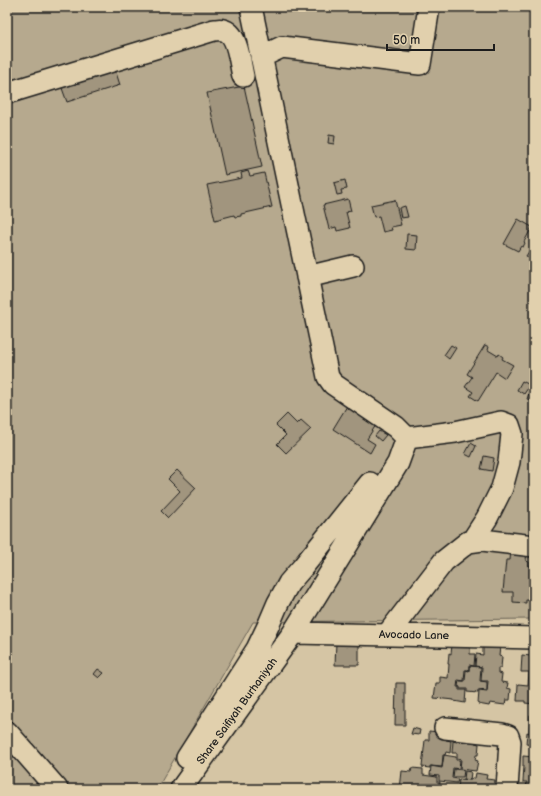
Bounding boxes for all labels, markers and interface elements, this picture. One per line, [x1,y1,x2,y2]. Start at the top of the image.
scale bar [387,26,494,52]
text: 50 m [393,33,420,48]
street label: Avocado Lane [379,628,450,642]
street label: Share Saifiyah Burhaniyah [194,655,280,767]

